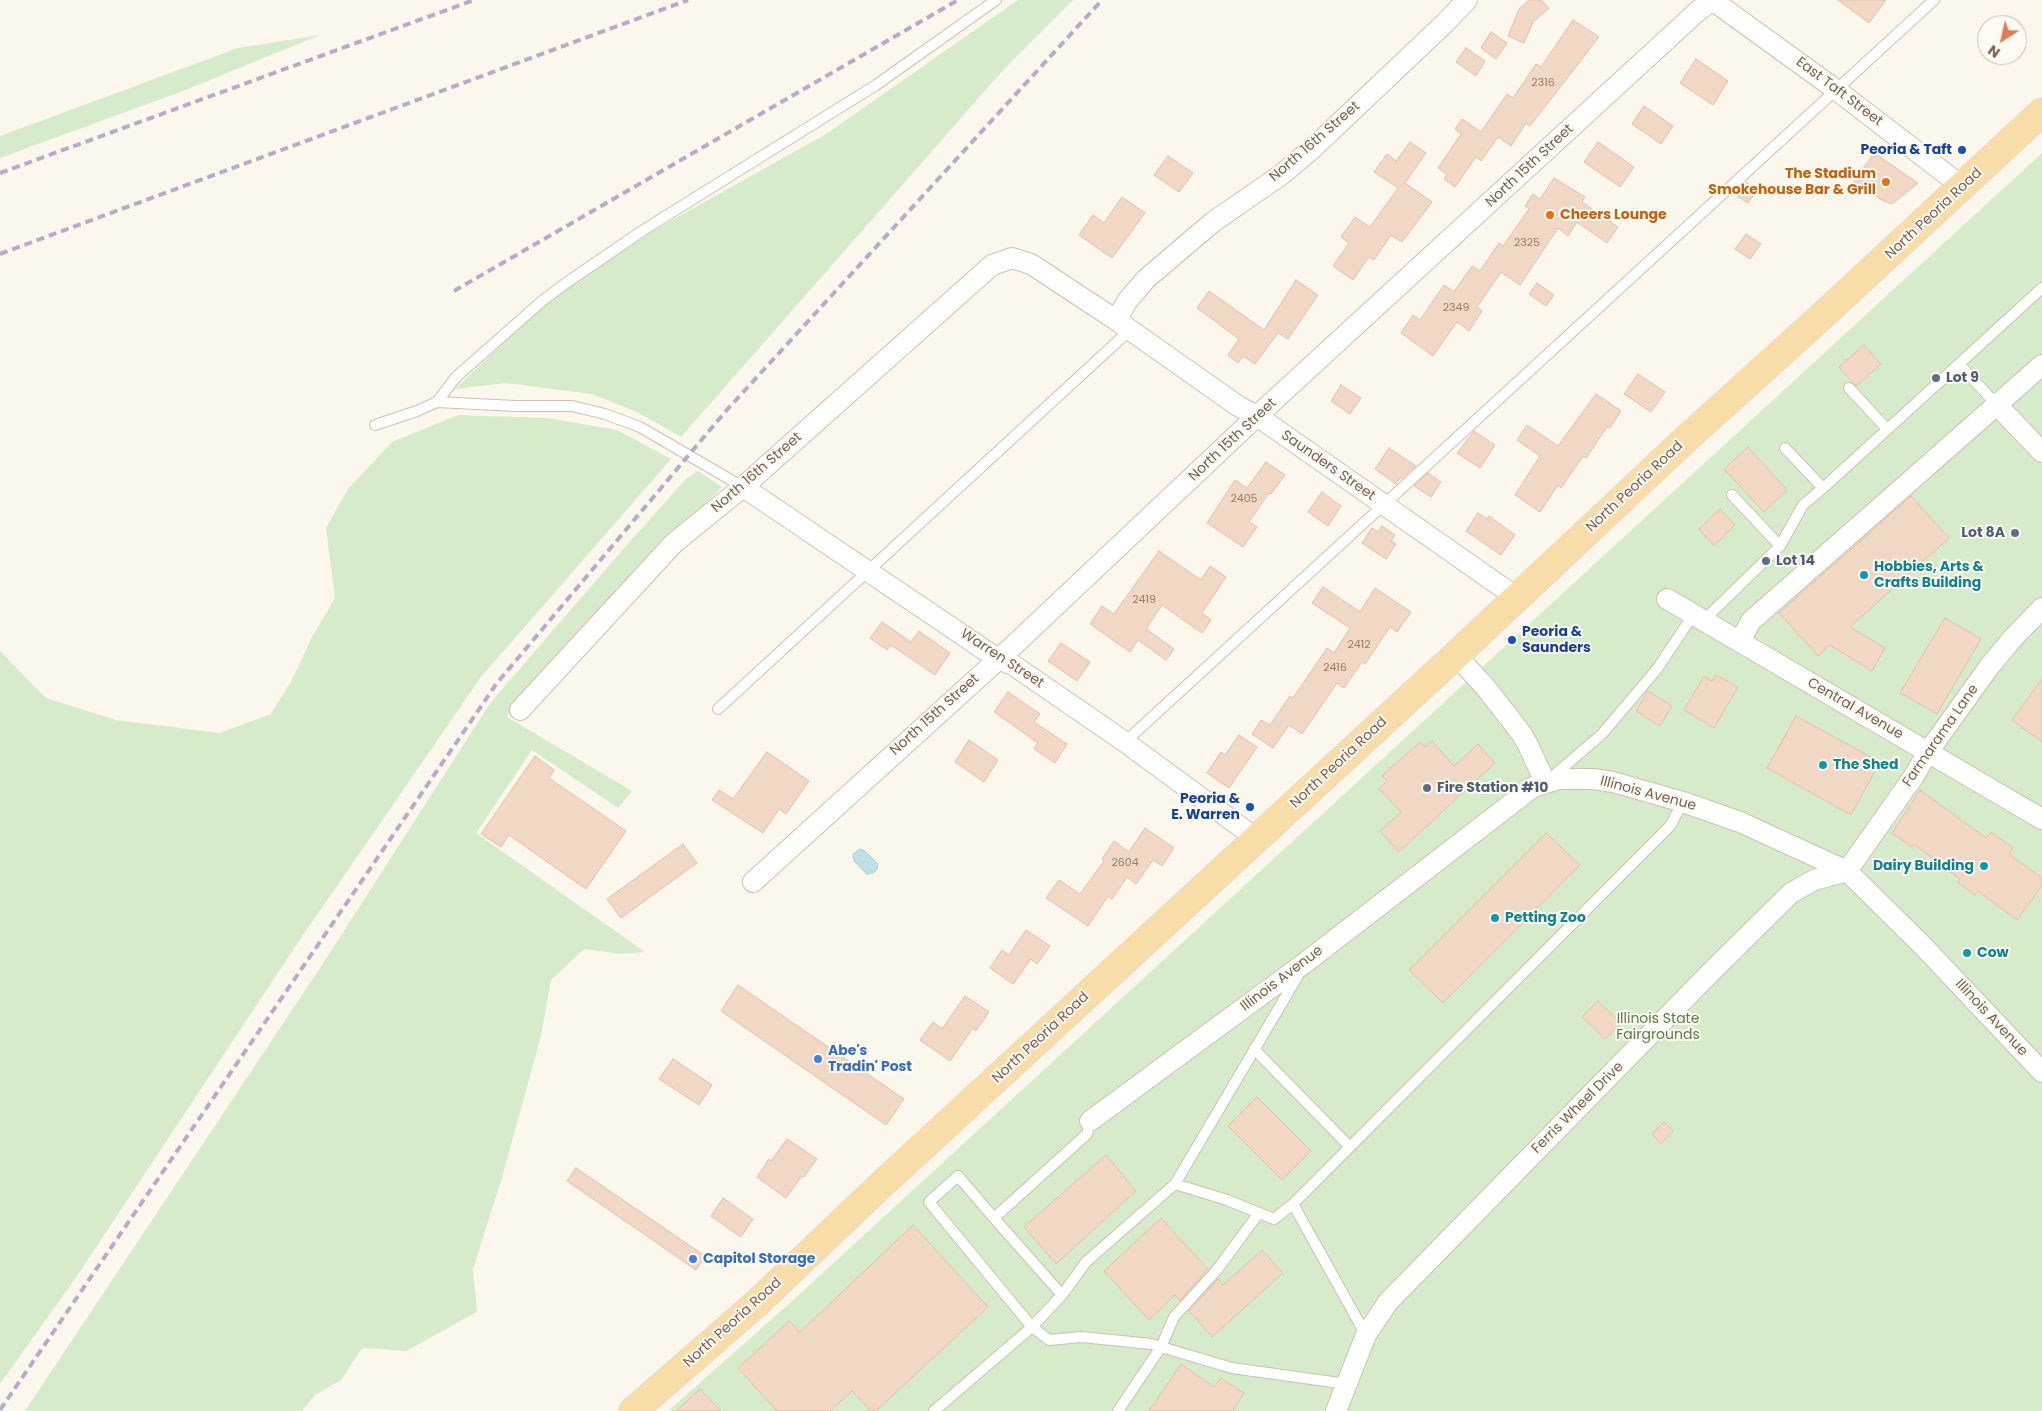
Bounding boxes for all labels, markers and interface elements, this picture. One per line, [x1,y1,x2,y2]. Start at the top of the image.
north arrow [1977,15,2027,65]
text: N [1984,40,2004,63]
street label: East Taft Street [1792,54,1886,130]
house number: 2316 [1531,76,1555,90]
street label: North 16th Street [1266,98,1364,186]
street label: North 15th Street [1483,121,1577,211]
place label: Peoria & Taft [1860,142,1952,158]
marker: Peoria & Taft [1956,144,1968,156]
street label: North Peoria Road [1882,165,1986,263]
place label: The Stadium Smokehouse Bar & Grill [1708,166,1876,198]
marker: The Stadium Smokehouse Bar & Grill [1880,176,1892,188]
place label: Cheers Lounge [1560,207,1667,223]
marker: Cheers Lounge [1544,209,1556,221]
house number: 2325 [1514,236,1540,250]
house number: 2349 [1443,301,1469,315]
place label: Lot 9 [1946,370,1979,386]
marker: Lot 9 [1930,372,1942,384]
street label: North 15th Street [1186,395,1280,485]
street label: Saunders Street [1278,427,1378,505]
street label: North 16th Street [708,429,806,517]
street label: North Peoria Road [1583,438,1687,536]
house number: 2405 [1230,492,1258,506]
place label: Lot 8A [1961,525,2005,541]
marker: Lot 8A [2009,527,2021,539]
place label: Lot 14 [1776,553,1815,569]
marker: Lot 14 [1760,555,1772,567]
place label: Hobbies, Arts & Crafts Building [1874,559,1984,592]
marker: Hobbies, Arts & Crafts Building [1858,569,1870,581]
house number: 2419 [1132,593,1156,607]
place label: Peoria & Saunders [1522,624,1591,656]
street label: Warren Street [957,626,1047,692]
marker: Peoria & Saunders [1506,634,1518,646]
house number: 2412 [1347,638,1371,652]
house number: 2416 [1323,661,1347,675]
street label: North 15th Street [887,671,983,759]
street label: Central Avenue [1804,675,1906,743]
street label: Farmarama Lane [1899,682,1983,790]
street label: North Peoria Road [1287,714,1391,812]
place label: The Shed [1833,757,1898,773]
marker: The Shed [1817,759,1829,771]
street label: Illinois Avenue [1598,773,1698,815]
place label: Fire Station #10 [1437,780,1548,796]
marker: Fire Station #10 [1421,782,1433,794]
place label: Peoria & E. Warren [1171,791,1240,824]
marker: Peoria & E. Warren [1244,801,1256,813]
house number: 2604 [1111,856,1139,870]
place label: Dairy Building [1873,858,1974,874]
marker: Dairy Building [1978,860,1990,872]
place label: Petting Zoo [1505,910,1586,926]
marker: Petting Zoo [1489,912,1501,924]
street label: Illinois Avenue [1238,943,1326,1015]
place label: Cow [1977,945,2009,961]
marker: Cow [1961,947,1973,959]
street label: Illinois Avenue [1951,976,2031,1060]
street label: North Peoria Road [989,989,1093,1087]
park label: Illinois State Fairgrounds [1616,1011,1700,1044]
place label: Abe's Tradin' Post [828,1043,912,1076]
marker: Abe's Tradin' Post [812,1053,824,1065]
street label: Ferris Wheel Drive [1529,1059,1627,1157]
place label: Capitol Storage [703,1251,815,1267]
marker: Capitol Storage [687,1253,699,1265]
street label: North Peoria Road [681,1275,785,1371]

